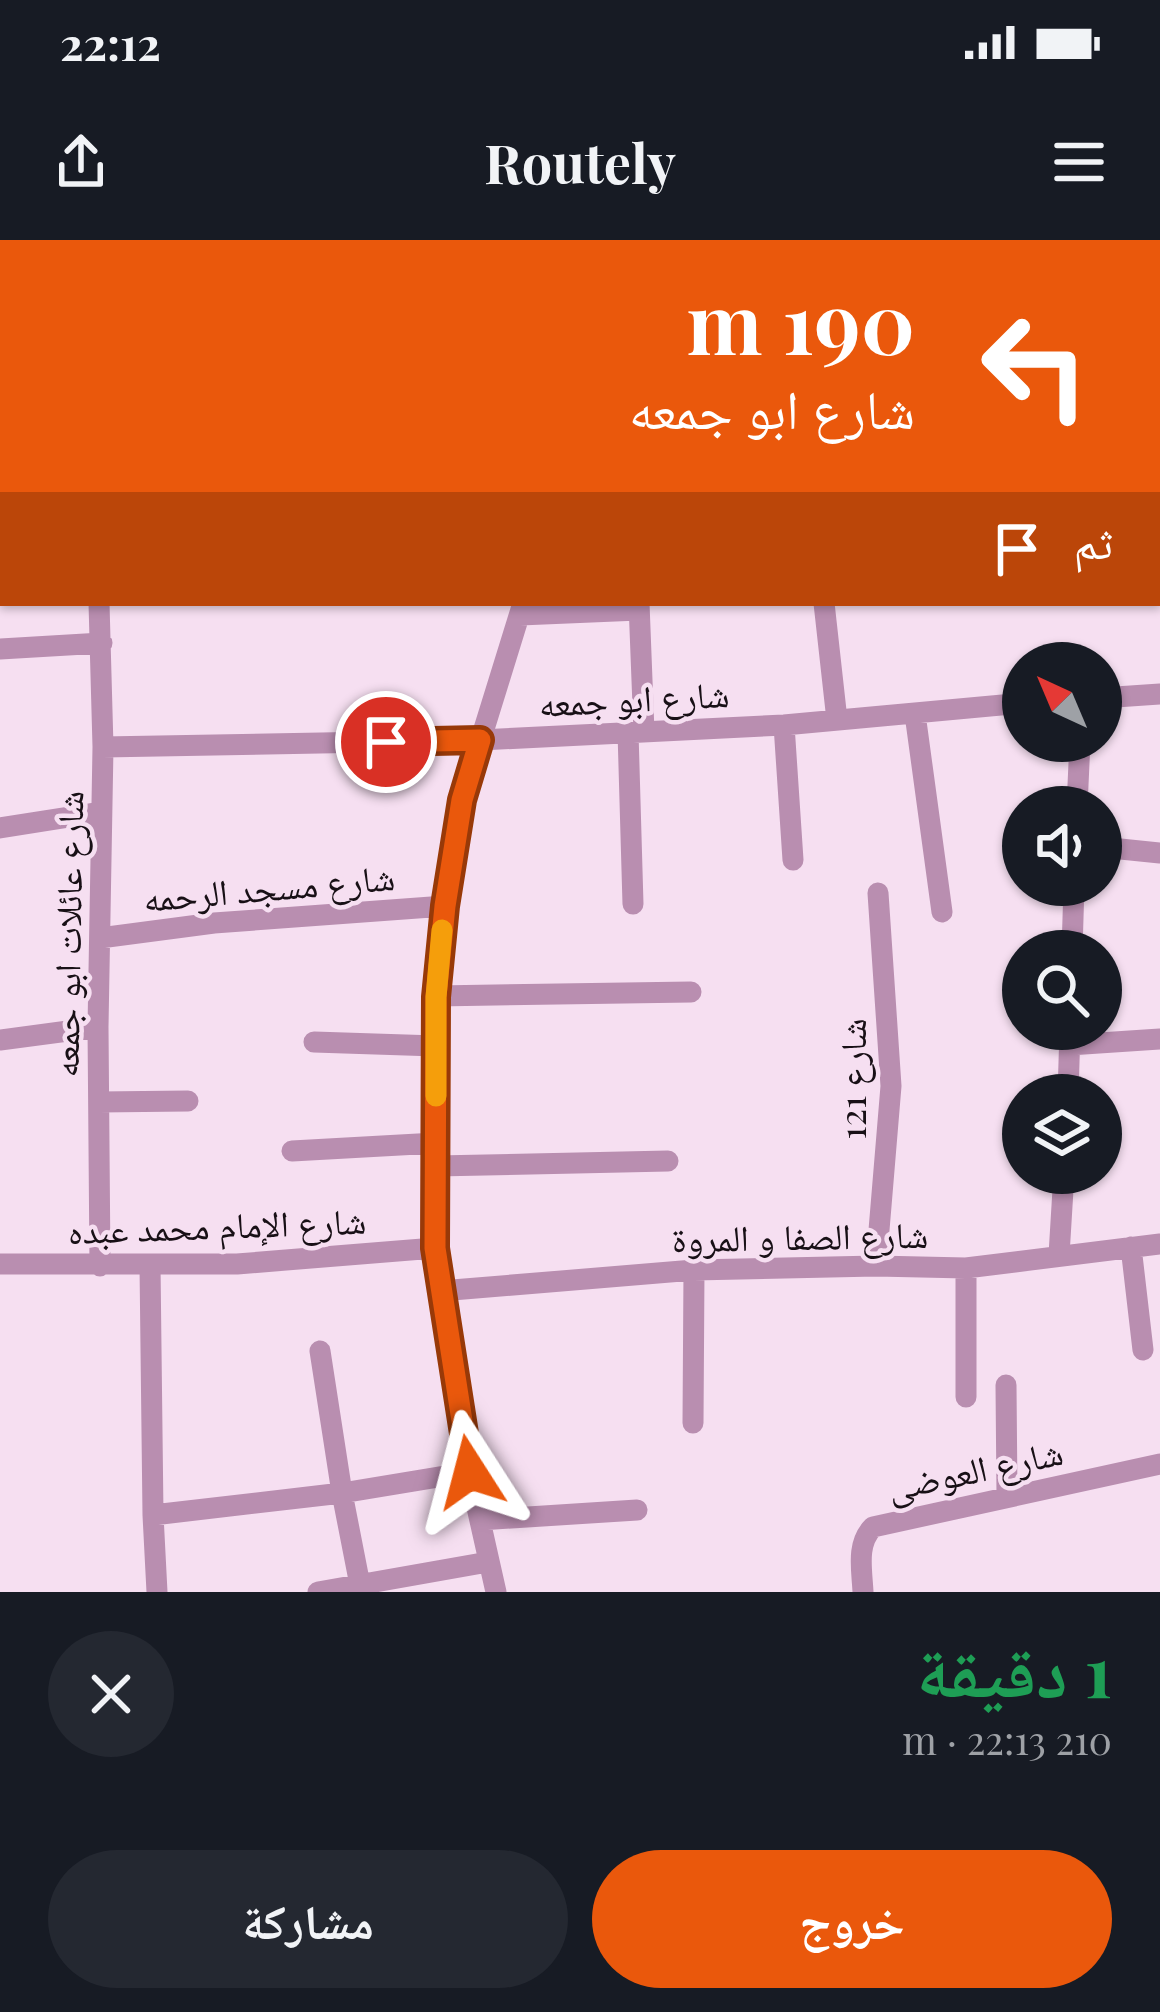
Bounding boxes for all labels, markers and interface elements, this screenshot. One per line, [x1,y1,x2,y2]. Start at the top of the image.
text: 22:12 [60,12,161,72]
text: Routely [484,126,676,198]
icon: share [48,129,114,195]
icon: menu [1046,129,1112,195]
text: 190 m [687,264,915,376]
icon: left [957,288,1113,444]
text: شارع ابو جمعه [629,371,915,443]
text: ثم [1074,510,1113,570]
icon: arrive [984,516,1050,582]
north arrow [1002,642,1122,762]
map controls [1002,642,1122,1194]
street label: شارع ابو جمعه [537,668,730,727]
pin [335,691,437,793]
icon: arrive [353,709,419,775]
button: sound [1002,786,1122,906]
street label: شارع عائلات ابو جمعه [40,790,93,1078]
street label: شارع مسجد الرحمه [141,851,397,922]
button: search [1002,930,1122,1050]
street label: شارع 121 [827,1018,876,1140]
button: layers [1002,1074,1122,1194]
street label: شارع الإمام محمد عبده [67,1195,367,1255]
street label: شارع الصفا و المروة [671,1209,929,1262]
position arrow [407,1409,533,1535]
street label: شارع العوضى [882,1426,1067,1511]
text: 1 دقيقة [916,1620,1112,1716]
button: close [48,1631,174,1757]
text: 210 m · 22:13 [902,1713,1112,1765]
button: مشاركة [48,1850,568,1988]
button: خروج [592,1850,1112,1988]

